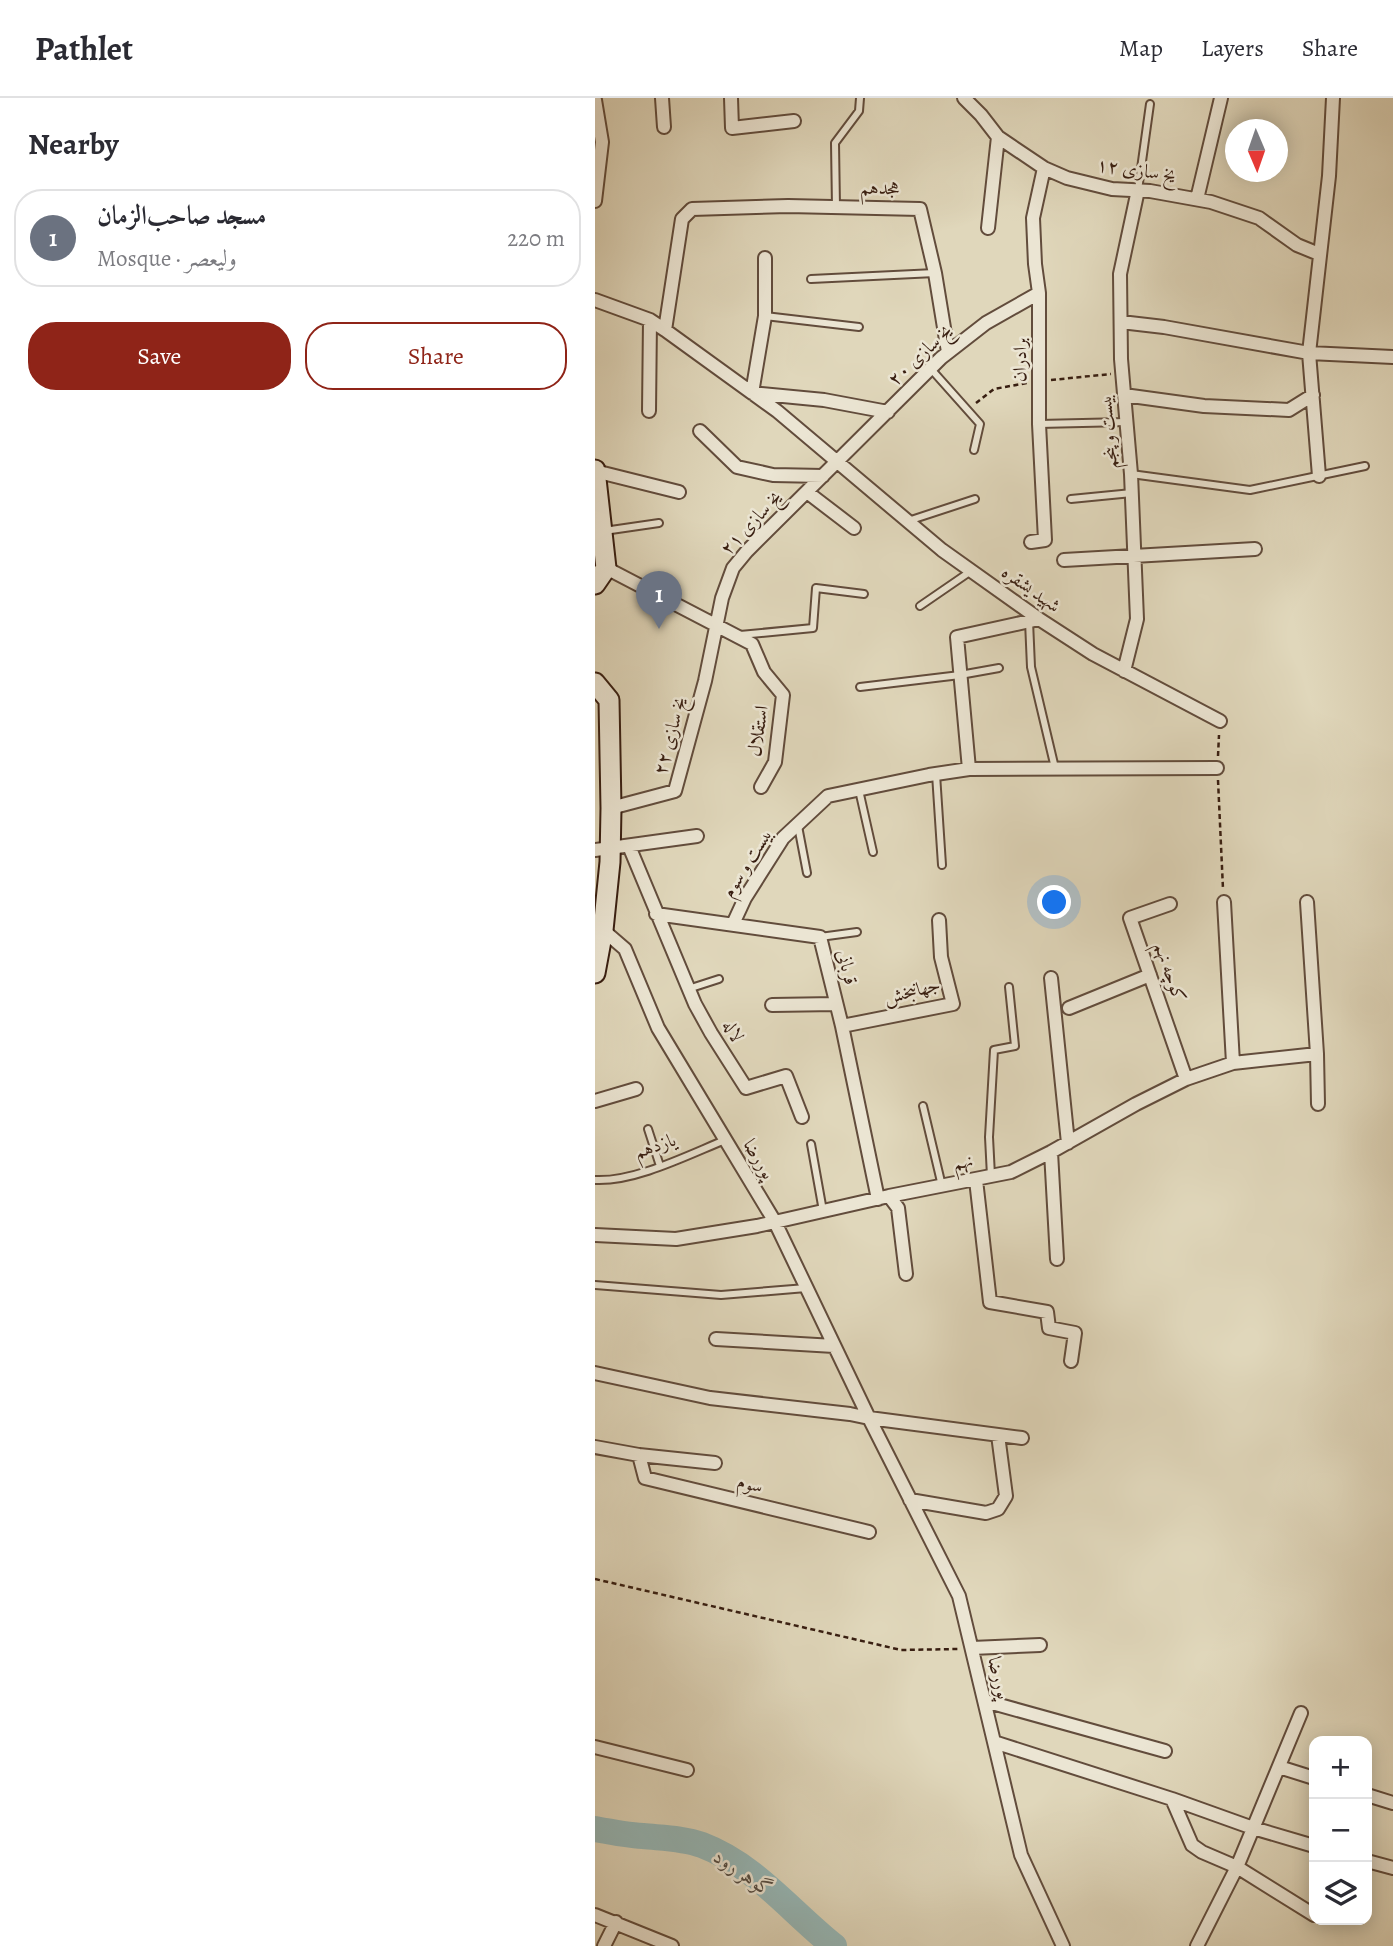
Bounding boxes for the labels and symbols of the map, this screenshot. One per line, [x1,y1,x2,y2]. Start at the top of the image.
north arrow [1225,119,1288,182]
street label: یخ سازی ۱۲ [1095,152,1180,192]
street label: هجدهم [860,175,900,206]
street label: یخ سازی ۲۰ [882,317,962,394]
street label: برادران [1007,337,1033,382]
street label: بیست و پنجم [1092,393,1129,470]
street label: یخ سازی ۲۱ [714,483,792,563]
street label: شهید یشقره [996,559,1066,619]
pin: 1 [636,571,682,629]
street label: یخ سازی ۲۲ [647,692,696,778]
street label: استقلال [741,704,775,758]
street label: بیست و سوم [715,823,781,904]
your location [1037,885,1071,919]
street label: کوچه نهم [1143,939,1192,1007]
street label: قربانی [830,947,864,987]
street label: جهانبخش [881,971,943,1011]
street label: لاله [716,1015,750,1047]
street label: یازدهم [631,1126,682,1170]
street label: پوررضا [737,1134,782,1185]
street label: نهم [951,1147,976,1182]
street label: سوم [734,1468,766,1503]
street label: پوررضا [981,1654,1017,1703]
water label: گوهر رود [708,1843,780,1903]

